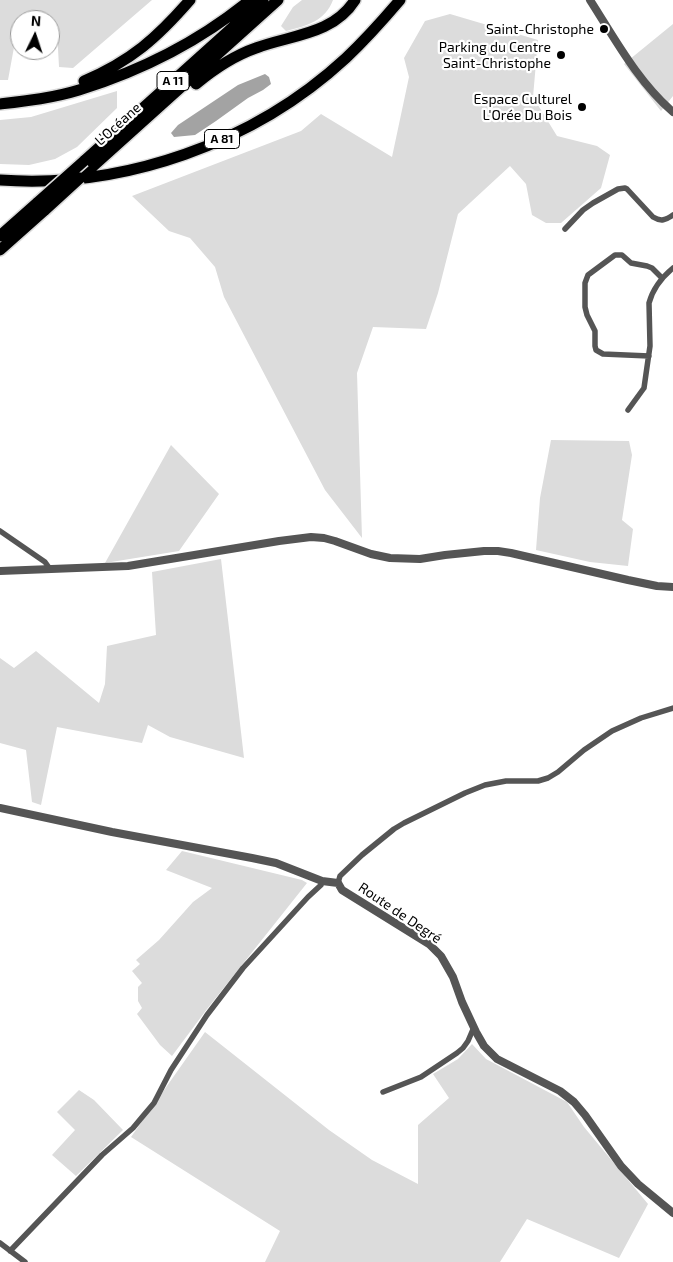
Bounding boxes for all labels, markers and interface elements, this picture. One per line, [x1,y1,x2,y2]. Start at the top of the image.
north arrow [10,10,60,60]
text: N [30,12,42,29]
place label: Saint-Christophe [486,21,594,37]
marker: Saint-Christophe [598,23,610,35]
place label: Parking du Centre Saint-Christophe [439,39,551,72]
marker: Parking du Centre Saint-Christophe [555,49,567,61]
road number: A 11 [157,72,189,90]
place label: Espace Culturel L'Orée Du Bois [473,91,572,124]
street label: L’Océane [92,99,144,149]
marker: Espace Culturel L'Orée Du Bois [576,101,588,113]
road number: A 81 [204,130,240,148]
street label: Route de Degré [355,879,445,947]

